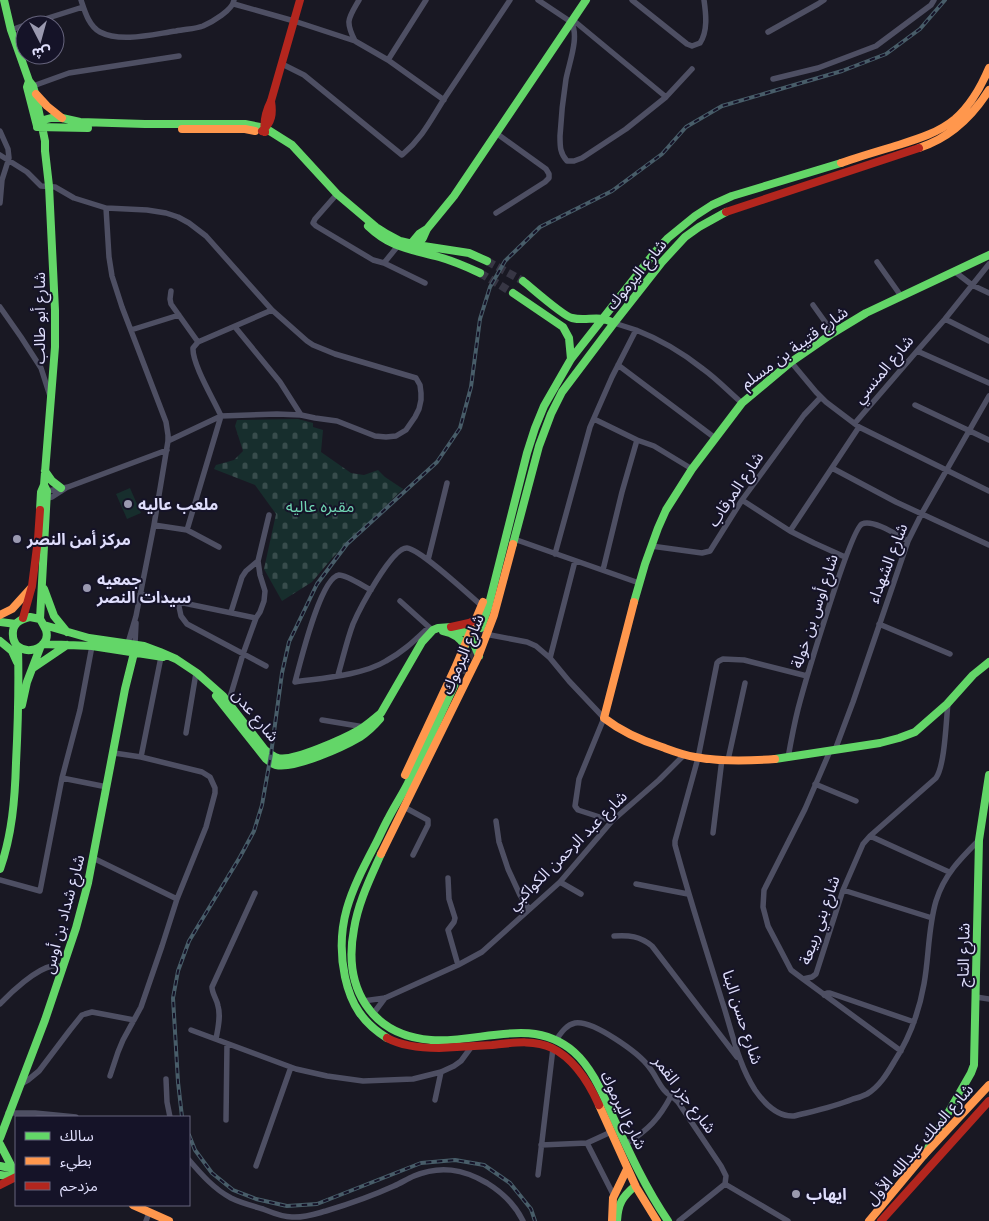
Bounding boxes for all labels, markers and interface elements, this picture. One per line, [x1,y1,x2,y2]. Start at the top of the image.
north arrow [15,15,65,65]
text: ش [31,43,52,64]
street label: شارع اليرموك [601,234,673,315]
street label: شارع أبو طالب [28,272,52,364]
street label: شارع قتيبة بن مسلم [736,301,853,395]
street label: شارع المنسي [848,330,920,409]
street label: شارع المرقاب [702,447,770,532]
place label: ملعب عاليه [138,493,218,515]
park label: مقبره عاليه [286,495,354,517]
marker: ملعب عاليه [122,498,134,510]
street label: شارع الشهداء [862,520,914,607]
place label: مركز أمن النصر [26,528,131,550]
marker: مركز أمن النصر [11,533,23,545]
street label: شارع أوس بن خولة [785,551,845,672]
place label: جمعيه سيدات النصر [96,568,191,608]
marker: جمعيه سيدات النصر [81,582,93,594]
street label: شارع اليرموك [435,611,491,698]
street label: شارع عدن [226,684,285,747]
street label: شارع عبد الرحمن الكواكبي [502,785,633,916]
street label: شارع شداد بن أوس [37,852,91,976]
street label: شارع بني ربيعة [793,873,846,968]
street label: شارع التاج [951,923,977,987]
street label: شارع حسن البنا [716,967,769,1068]
street label: شارع جزر القمر [646,1050,722,1139]
street label: شارع اليرموك [594,1067,653,1154]
street label: شارع الملك عبدالله الأول [860,1079,979,1211]
legend [15,1116,190,1206]
text: سالك [60,1125,94,1145]
text: بطيء [60,1150,92,1172]
text: مزدحم [60,1175,98,1197]
place label: ايهاب [806,1183,847,1205]
marker: ايهاب [790,1188,802,1200]

